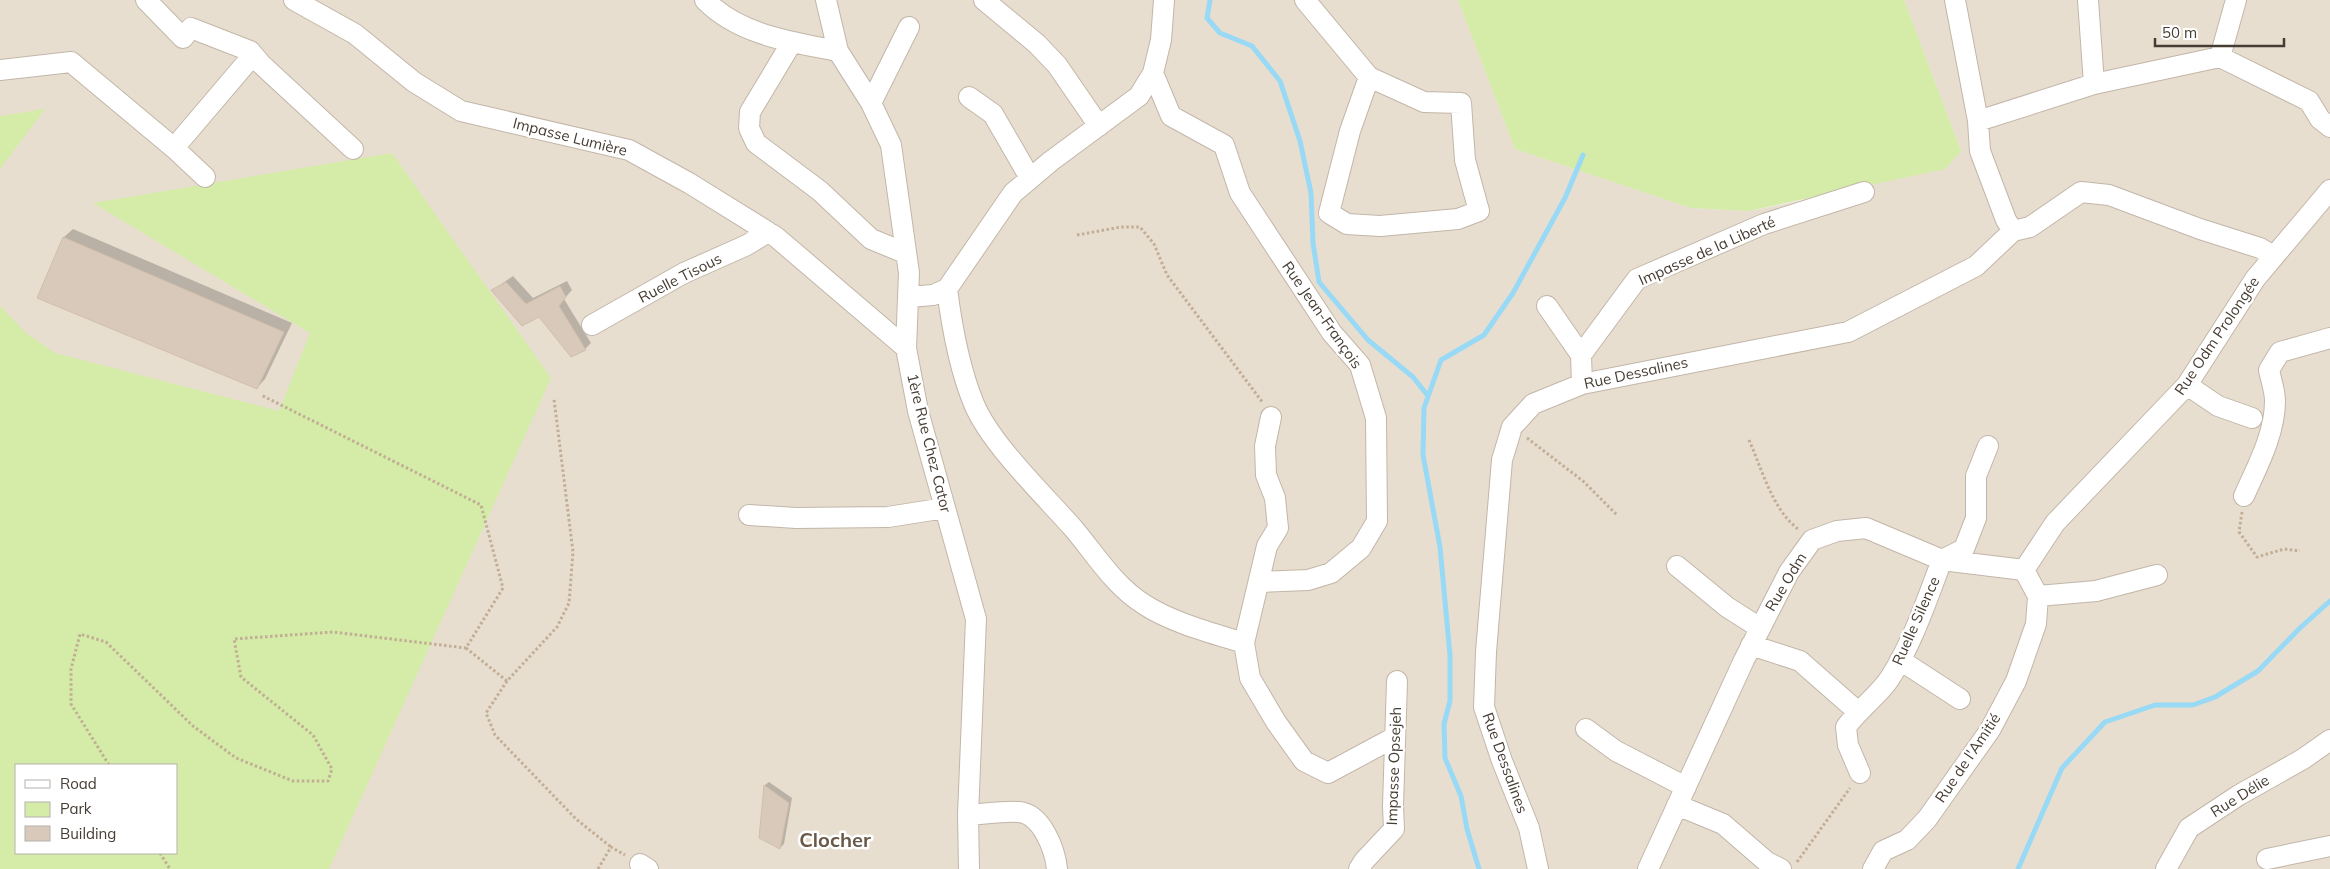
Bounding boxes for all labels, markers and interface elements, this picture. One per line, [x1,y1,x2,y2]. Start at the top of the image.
scale bar [2155,15,2284,47]
text: 50 m [2162,23,2197,42]
street label: Impasse Lumière [511,113,629,160]
street label: Impasse de la Liberté [1635,212,1778,289]
street label: Ruelle Tisous [635,248,725,307]
street label: Rue Jean-François [1278,257,1367,372]
street label: Rue Odm Prolongée [2170,273,2263,398]
street label: Rue Dessalines [1582,352,1690,393]
street label: 1ère Rue Chez Cator [903,371,956,515]
street label: Rue Odm [1761,549,1810,614]
street label: Ruelle Silence [1887,573,1944,668]
street label: Impasse Opsejeh [1382,706,1405,826]
street label: Rue de l'Amitié [1931,709,2004,806]
street label: Rue Dessalines [1478,710,1533,816]
legend [15,764,178,854]
street label: Rue Délie [2207,770,2273,821]
text: Road [60,774,97,793]
text: Park [60,799,92,818]
text: Building [60,824,116,843]
district label: Clocher [799,827,871,852]

